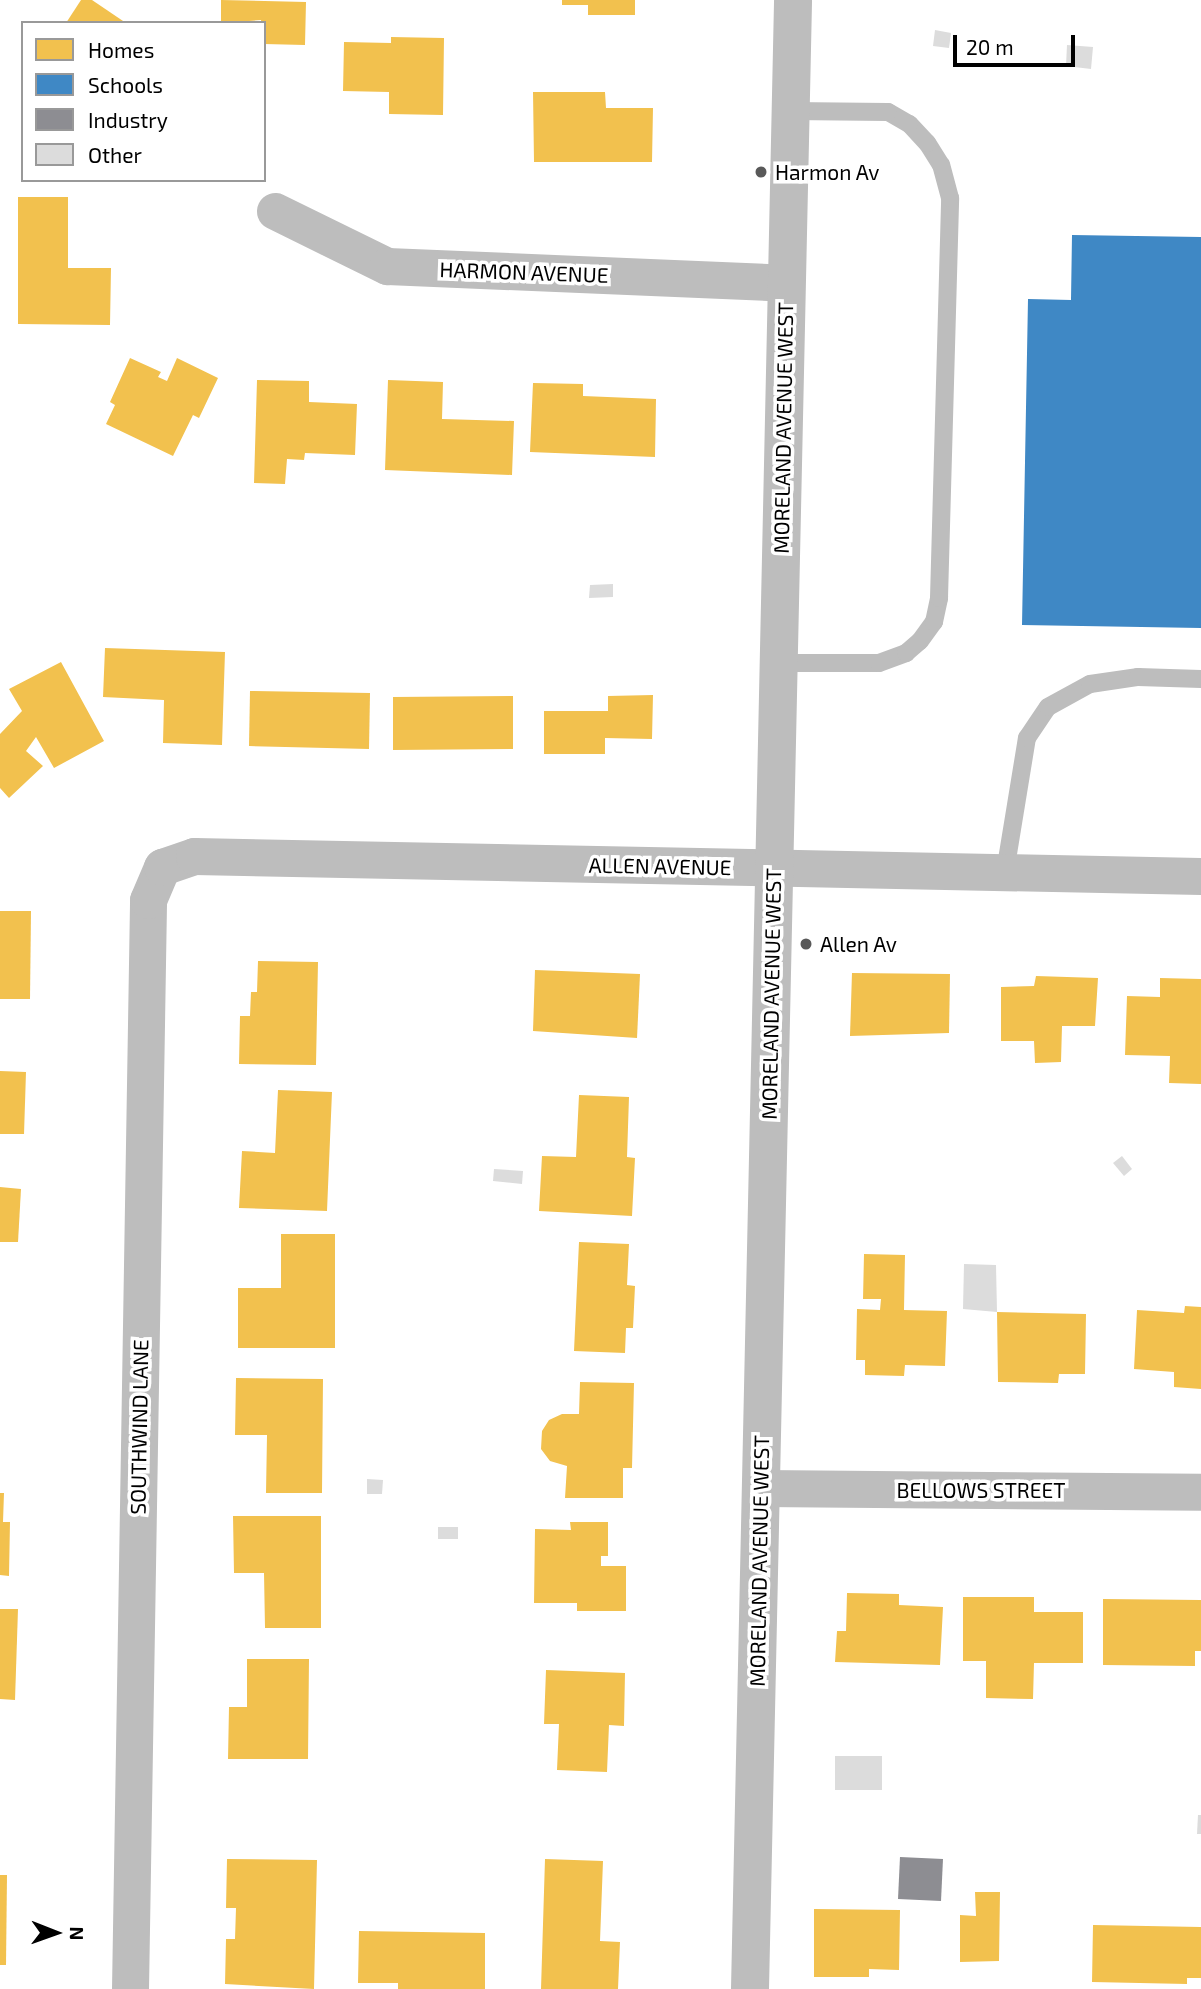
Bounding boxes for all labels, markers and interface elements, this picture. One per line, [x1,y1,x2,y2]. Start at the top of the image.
legend [21,21,266,182]
scale bar [956,21,1078,65]
text: 20 m [966,34,1014,59]
text: Homes [88,37,154,62]
text: Schools [88,72,163,97]
text: Industry [88,107,168,132]
text: Other [88,142,142,167]
place label: Harmon Av [775,159,880,185]
marker: Harmon Av [753,164,769,180]
street label: HARMON AVENUE [439,256,609,288]
street label: MORELAND AVENUE WEST [768,302,798,554]
street label: ALLEN AVENUE [588,852,732,880]
street label: MORELAND AVENUE WEST [756,868,786,1120]
place label: Allen Av [820,931,897,957]
marker: Allen Av [798,936,814,952]
street label: SOUTHWIND LANE [125,1339,153,1515]
street label: MORELAND AVENUE WEST [744,1435,774,1687]
street label: BELLOWS STREET [896,1477,1066,1503]
north arrow [21,1898,91,1968]
text: N [66,1926,89,1940]

